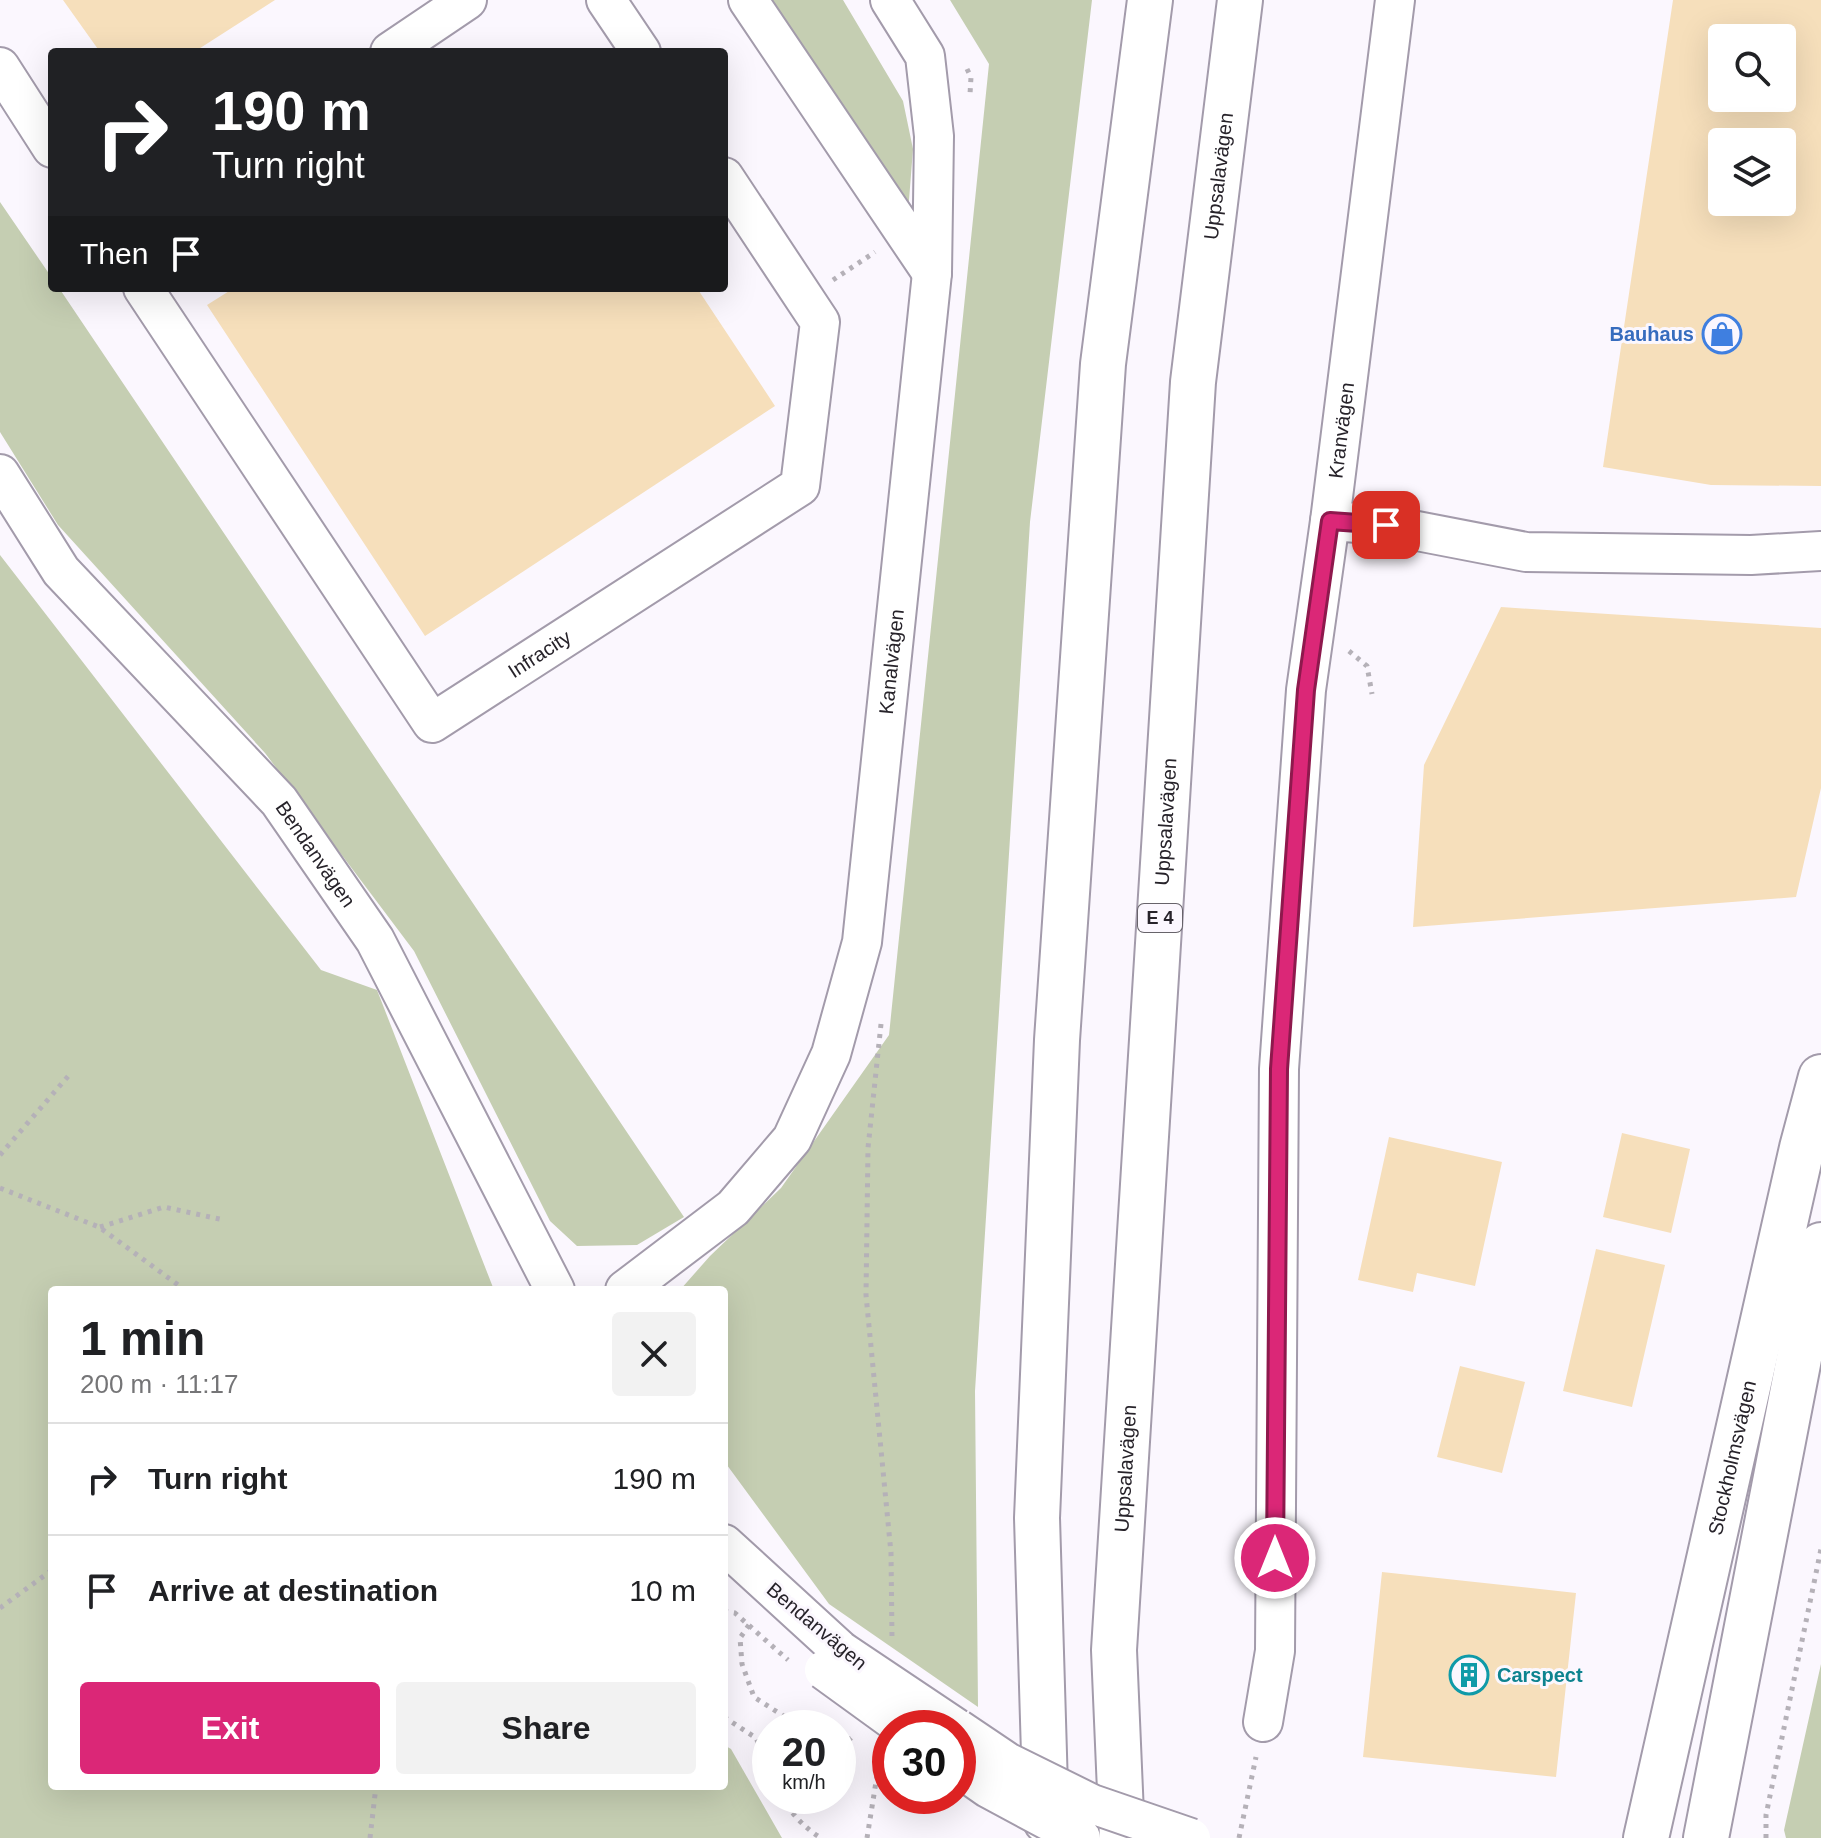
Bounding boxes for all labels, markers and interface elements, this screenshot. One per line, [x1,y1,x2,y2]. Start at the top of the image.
map controls [1708,24,1796,216]
button: search [1708,24,1796,112]
text: 190 m [212,79,371,142]
icon: right [80,80,184,184]
street label: Uppsalavägen [1200,111,1237,241]
button: layers [1708,128,1796,216]
text: Turn right [212,145,365,186]
icon: arrive [164,232,208,276]
text: Then [80,237,148,270]
shop icon: Bauhaus [1701,313,1743,355]
place label: Bauhaus [1610,323,1694,345]
street label: Kranvägen [1324,381,1358,480]
pin [1352,491,1420,559]
icon: arrive [1364,503,1408,547]
street label: Kanalvägen [875,608,908,715]
street label: Infracity [504,626,575,682]
street label: Uppsalavägen [1151,757,1181,886]
street label: Bendanvägen [272,797,360,911]
road number: E 4 [1138,904,1182,932]
text: 1 min [80,1312,205,1365]
button: close [612,1312,696,1396]
text: 200 m · 11:17 [80,1369,239,1399]
street label: Stockholmsvägen [1704,1378,1760,1537]
street label: Uppsalavägen [1110,1404,1140,1533]
icon: right [80,1457,124,1501]
text: Turn right [148,1462,287,1495]
text: 190 m [613,1462,696,1495]
position arrow [1233,1516,1317,1600]
icon: arrive [80,1569,124,1613]
text: Arrive at destination [148,1574,438,1607]
text: 10 m [629,1574,696,1607]
street label: Bendanvägen [763,1578,871,1674]
building icon: Carspect [1448,1654,1490,1696]
place label: Carspect [1497,1664,1583,1686]
button: Exit [80,1682,380,1774]
button: Share [396,1682,696,1774]
speed limit sign: 30 [872,1710,976,1814]
text: 20 [782,1730,826,1774]
text: km/h [782,1771,826,1793]

